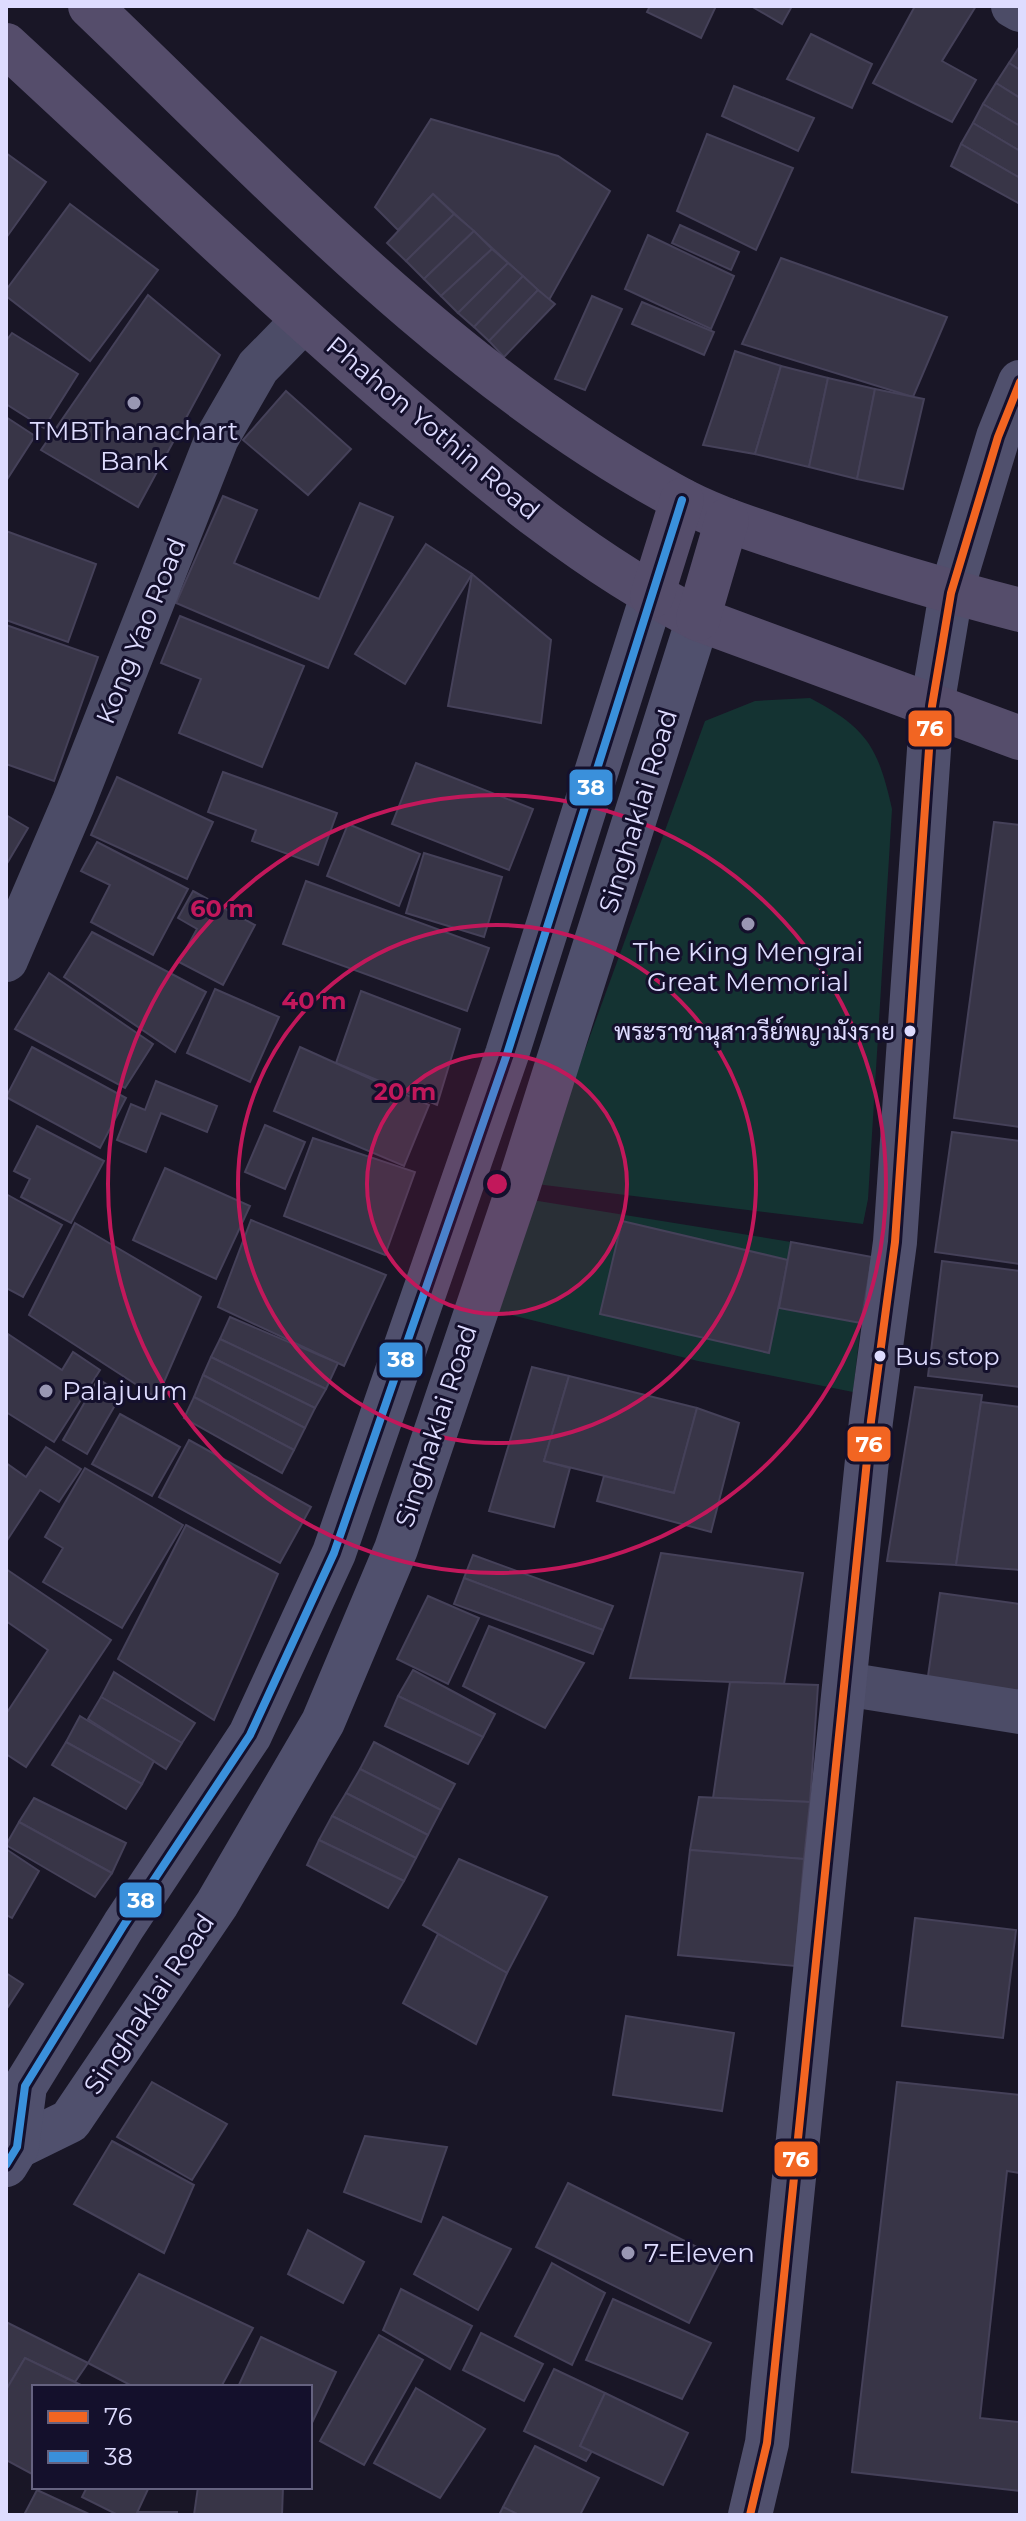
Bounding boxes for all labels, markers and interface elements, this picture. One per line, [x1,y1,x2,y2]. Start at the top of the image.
street label: Phahon Yothin Road [320,329,546,527]
marker: TMBThanachart Bank [125,394,143,412]
place label: TMBThanachart Bank [30,415,238,477]
street label: Kong Yao Road [89,533,193,729]
street label: Singhaklai Road [592,705,684,917]
line badge: 76 [907,709,953,748]
text: 76 [916,715,944,742]
line badge: 38 [568,768,614,807]
text: 38 [576,774,605,801]
text: 60 m [190,894,254,923]
marker: The King Mengrai Great Memorial [739,915,757,933]
place label: The King Mengrai Great Memorial [633,936,863,998]
text: 40 m [282,986,346,1015]
place label: พระราชานุสาวรีย์พญามังราย [614,1016,895,1048]
marker: พระราชานุสาวรีย์พญามังราย [902,1023,918,1039]
text: 20 m [374,1077,436,1106]
centre of rings [483,1170,511,1198]
street label: Singhaklai Road [388,1321,484,1531]
line badge: 38 [378,1341,424,1379]
place label: Bus stop [895,1342,1000,1371]
text: 38 [386,1346,415,1373]
marker: Bus stop [872,1348,888,1364]
place label: Palajuum [62,1375,188,1407]
marker: Palajuum [37,1382,55,1400]
line badge: 76 [846,1425,892,1463]
text: 76 [855,1431,883,1458]
line badge: 38 [118,1881,163,1919]
text: 38 [126,1887,155,1914]
street label: Singhaklai Road [77,1908,221,2100]
line badge: 76 [773,2140,819,2178]
text: 76 [782,2146,810,2173]
place label: 7-Eleven [644,2237,755,2269]
marker: 7-Eleven [619,2244,637,2262]
legend [32,2385,312,2489]
text: 76 [104,2402,132,2431]
text: 38 [104,2442,133,2471]

